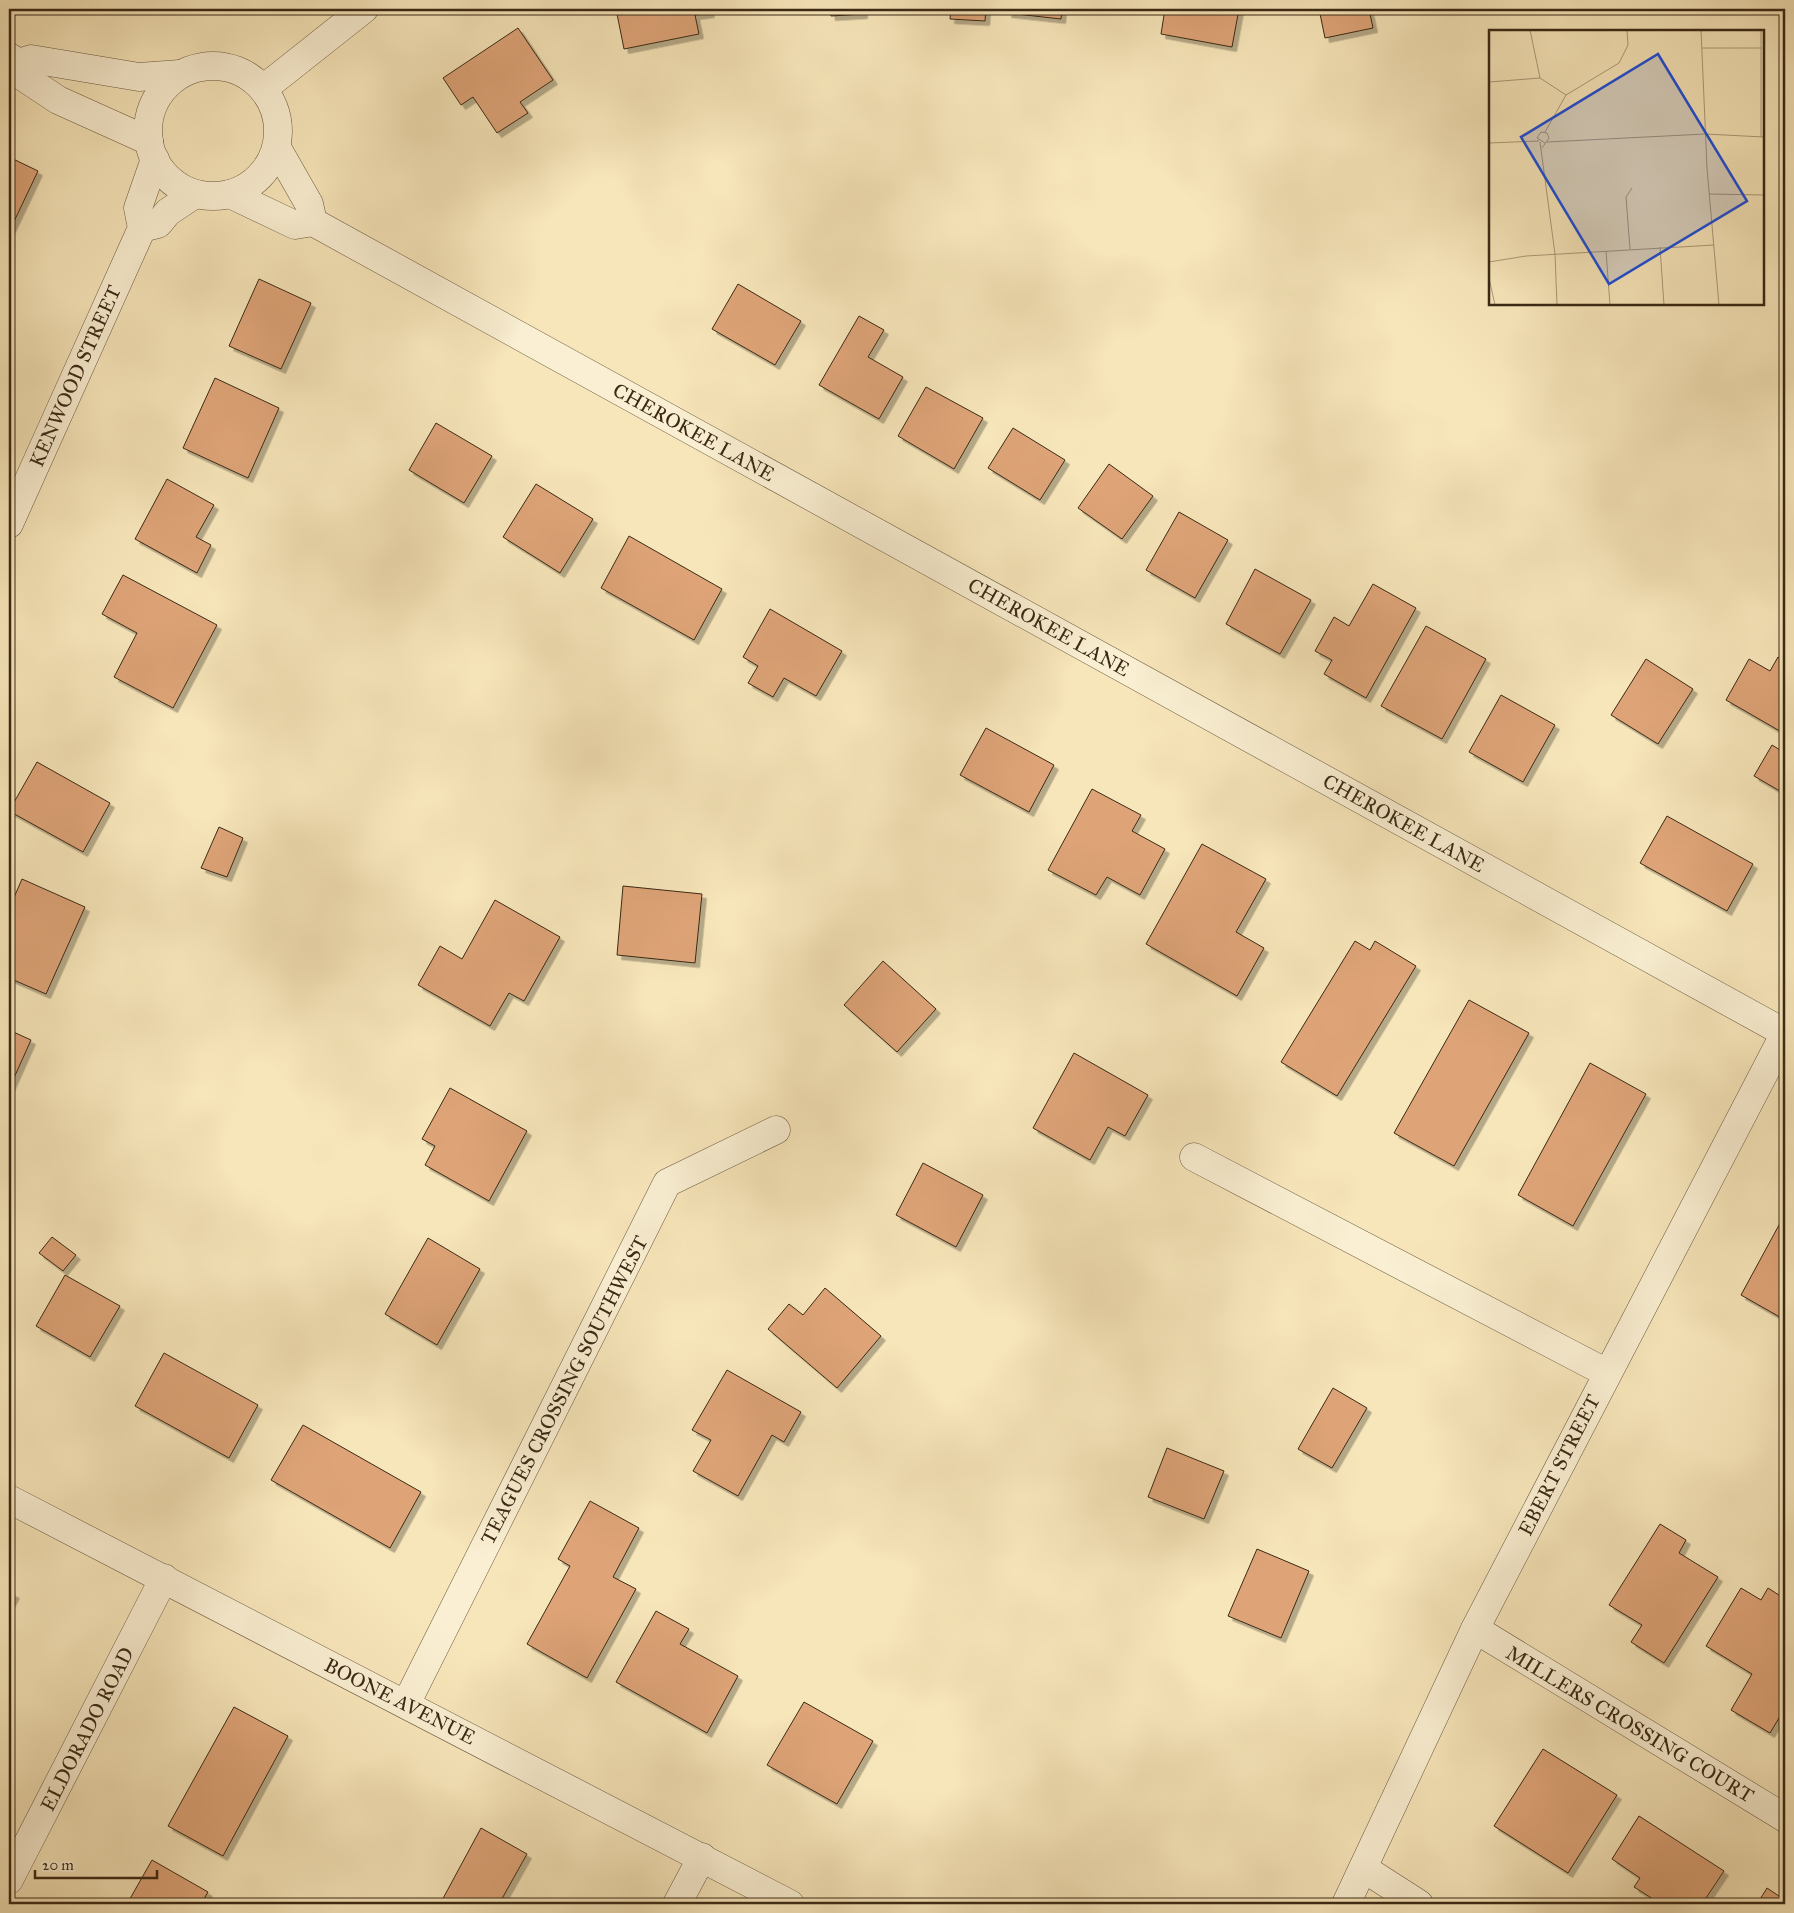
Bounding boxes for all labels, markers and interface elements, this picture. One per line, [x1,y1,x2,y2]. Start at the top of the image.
inset map [1489,30,1764,305]
street label: KENWOOD STREET [24,281,126,471]
street label: CHEROKEE LANE [609,378,779,486]
street label: CHEROKEE LANE [964,573,1134,681]
street label: CHEROKEE LANE [1319,769,1489,877]
street label: TEAGUES CROSSING SOUTHWEST [475,1231,653,1548]
street label: EBERT STREET [1513,1390,1605,1540]
street label: MILLERS CROSSING COURT [1502,1640,1758,1808]
street label: ELDORADO ROAD [35,1643,139,1815]
street label: BOONE AVENUE [320,1653,480,1749]
scale bar [35,1848,158,1880]
text: 20 m [42,1856,74,1874]

